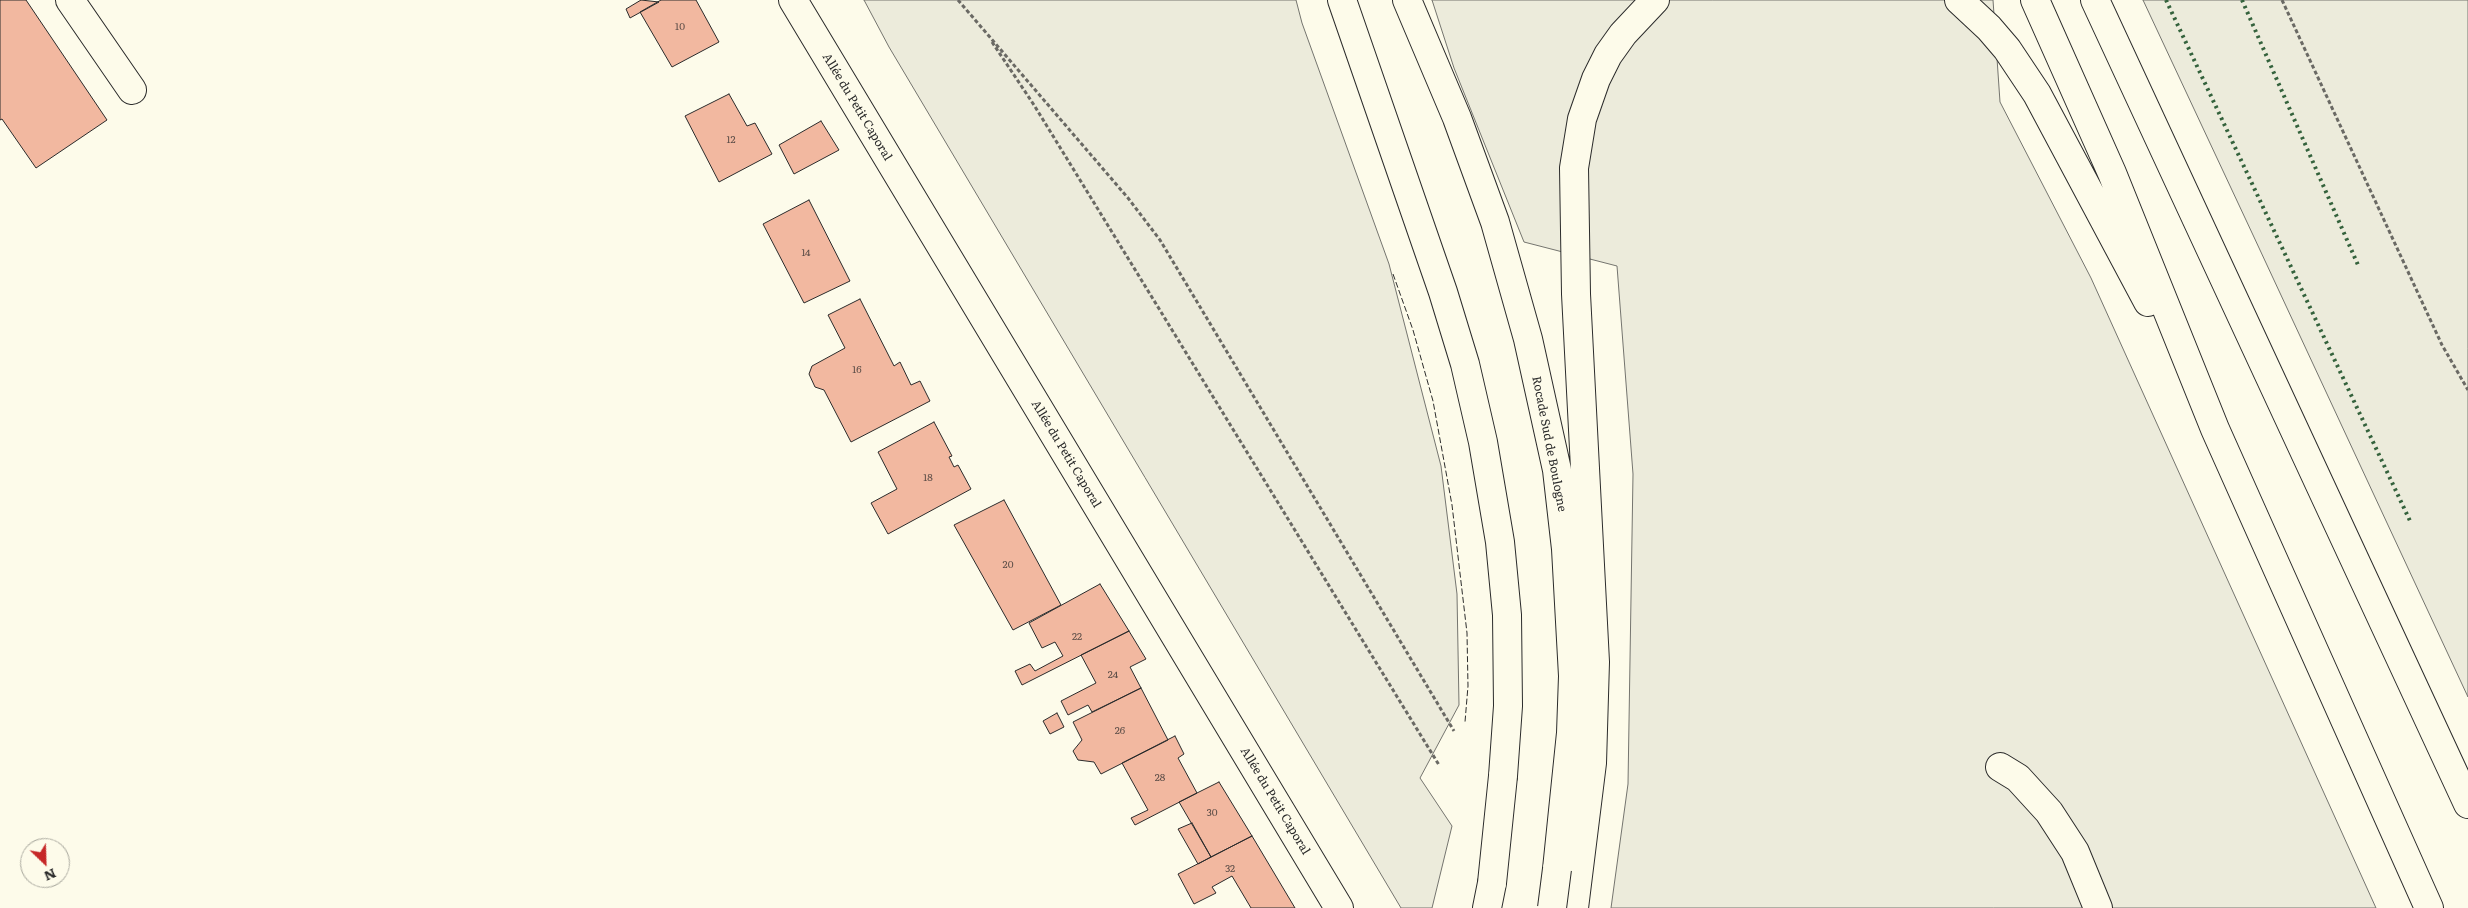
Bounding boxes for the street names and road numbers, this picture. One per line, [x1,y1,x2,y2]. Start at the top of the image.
street label: Allée du Petit Caporal [819,51,895,163]
street label: Rocade Sud de Boulogne [1529,375,1569,513]
street label: Allée du Petit Caporal [1028,398,1104,510]
street label: Allée du Petit Caporal [1237,745,1313,857]

